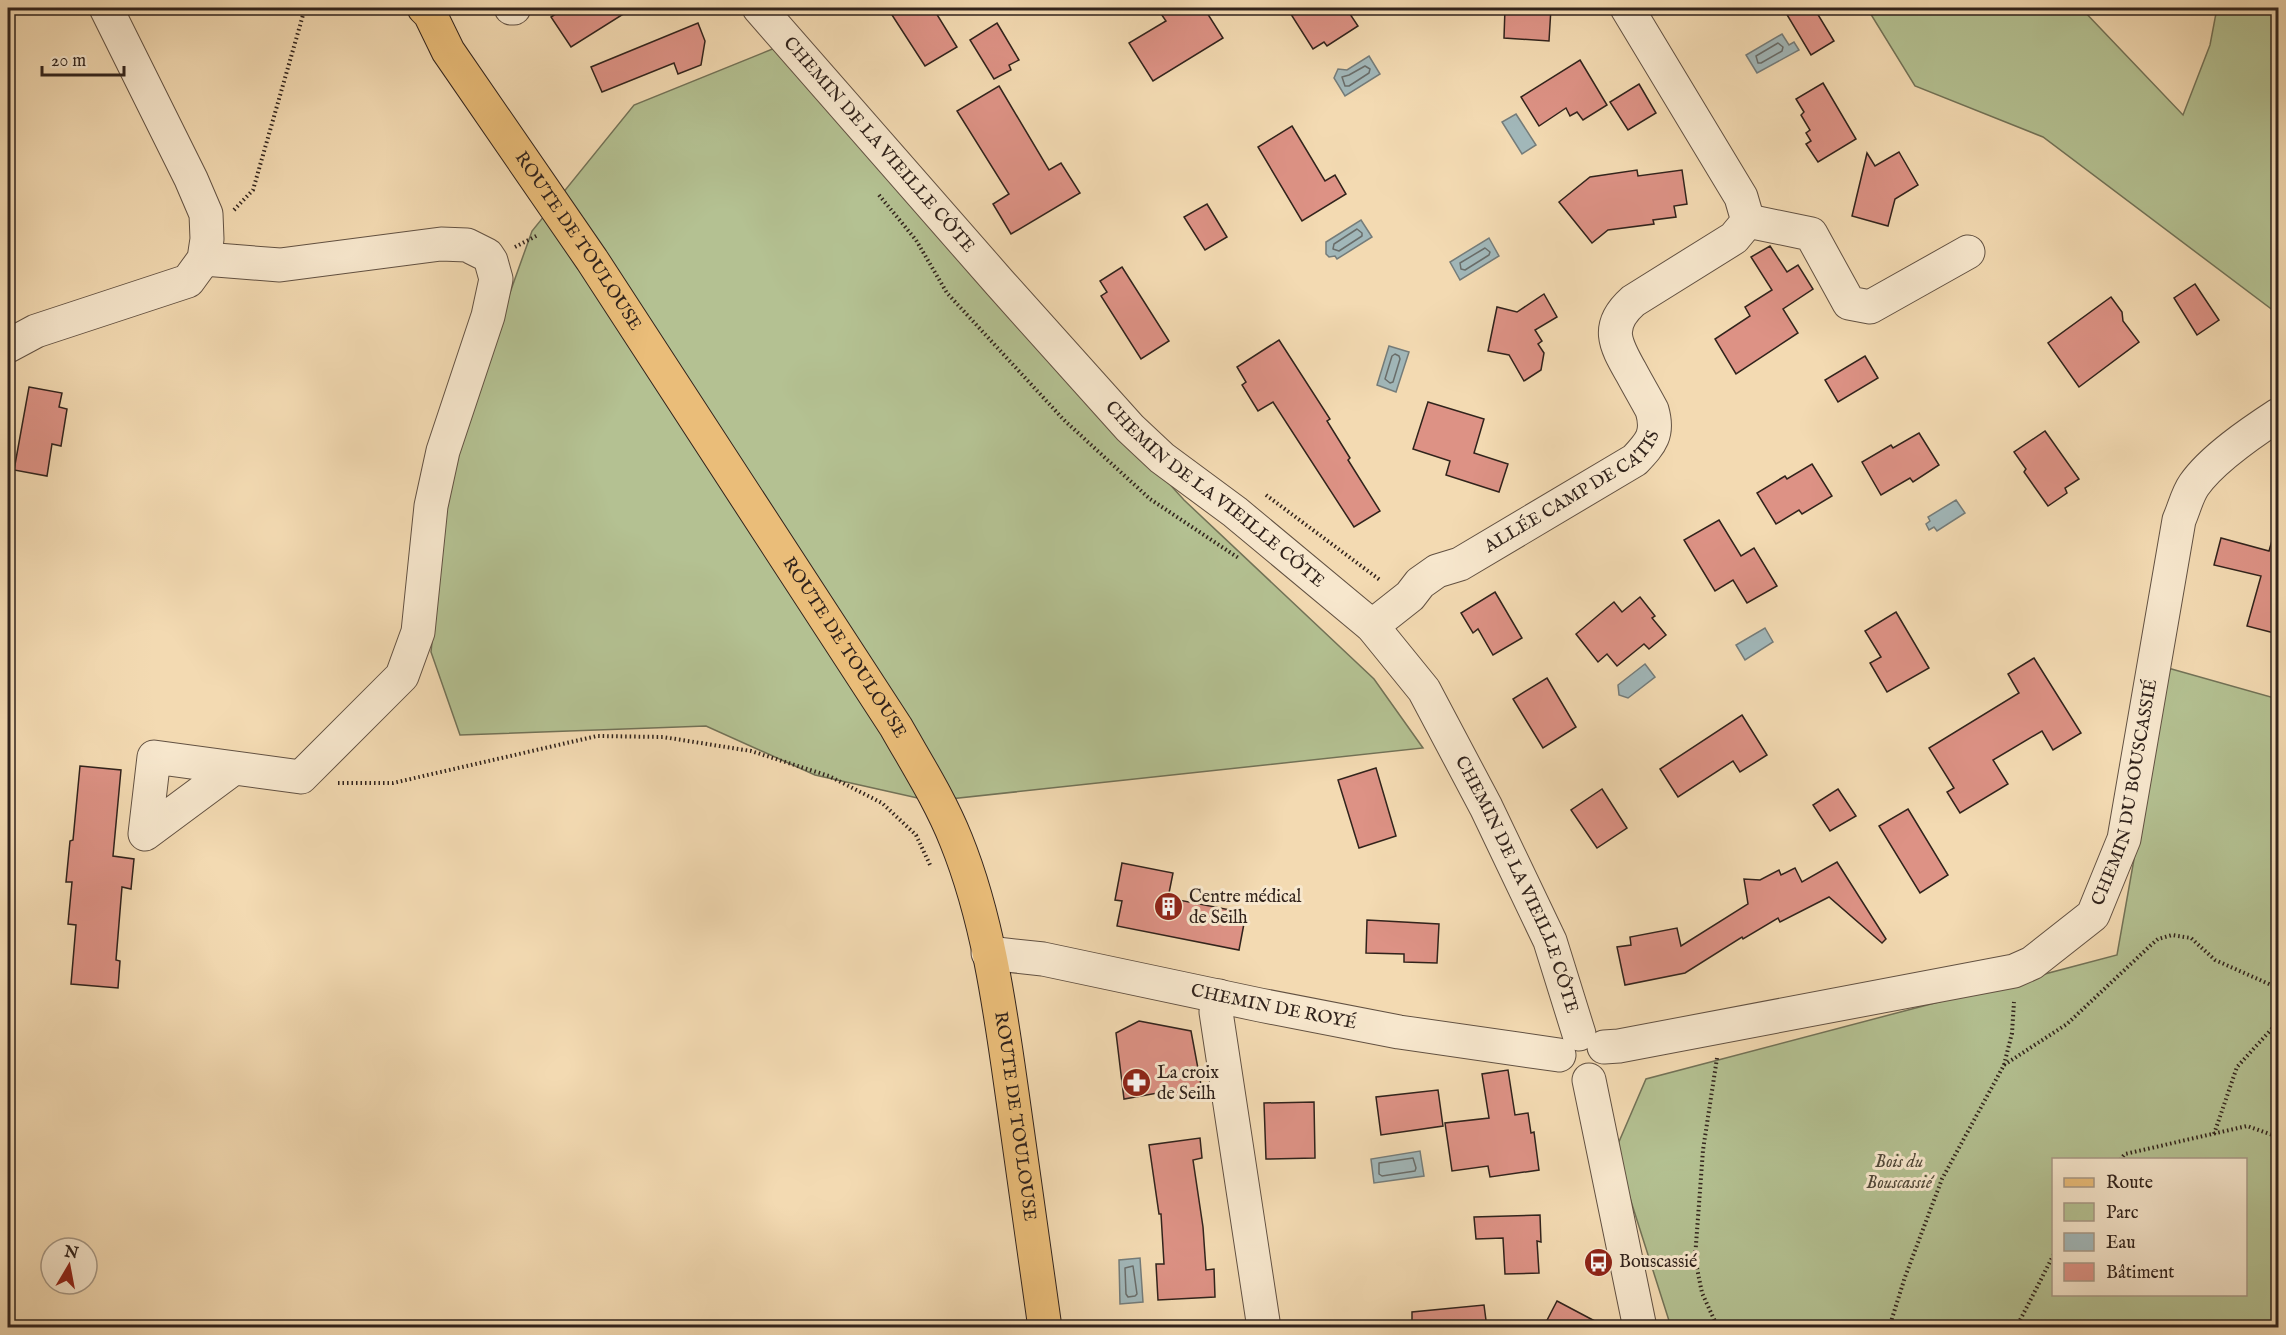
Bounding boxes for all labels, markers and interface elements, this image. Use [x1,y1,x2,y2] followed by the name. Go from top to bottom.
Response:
[778,32,980,258] street label: CHEMIN DE LA VIEILLE CÔTE
[42,39,124,77] scale bar
[51,50,86,73] text: 20 m
[509,147,646,335] street label: ROUTE DE TOULOUSE
[1100,396,1329,593] street label: CHEMIN DE LA VIEILLE CÔTE
[1479,428,1665,559] street label: ALLÉE CAMP DE CATIS
[777,553,911,742] street label: ROUTE DE TOULOUSE
[2087,677,2163,909] street label: CHEMIN DU BOUSCASSIÉ
[1450,752,1583,1016] street label: CHEMIN DE LA VIEILLE CÔTE
[1189,886,1302,930] place label: Centre médical de Seilh
[1152,891,1184,923] building icon: Centre médical de Seilh
[1189,979,1359,1035] street label: CHEMIN DE ROYÉ
[989,1010,1041,1222] street label: ROUTE DE TOULOUSE
[1157,1062,1219,1106] place label: La croix de Seilh
[1120,1067,1152,1099] pharmacy icon: La croix de Seilh
[1866,1151,1935,1195] park label: Bois du Bouscassié
[2052,1158,2247,1296] legend
[2106,1172,2153,1195] text: Route
[2106,1202,2139,1225] text: Parc
[2106,1232,2136,1255] text: Eau
[39,1236,99,1296] north arrow
[62,1242,80,1264] text: N
[1582,1246,1614,1278] bus stop icon: Bouscassié
[1619,1251,1697,1274] place label: Bouscassié
[2106,1262,2175,1285] text: Bâtiment

